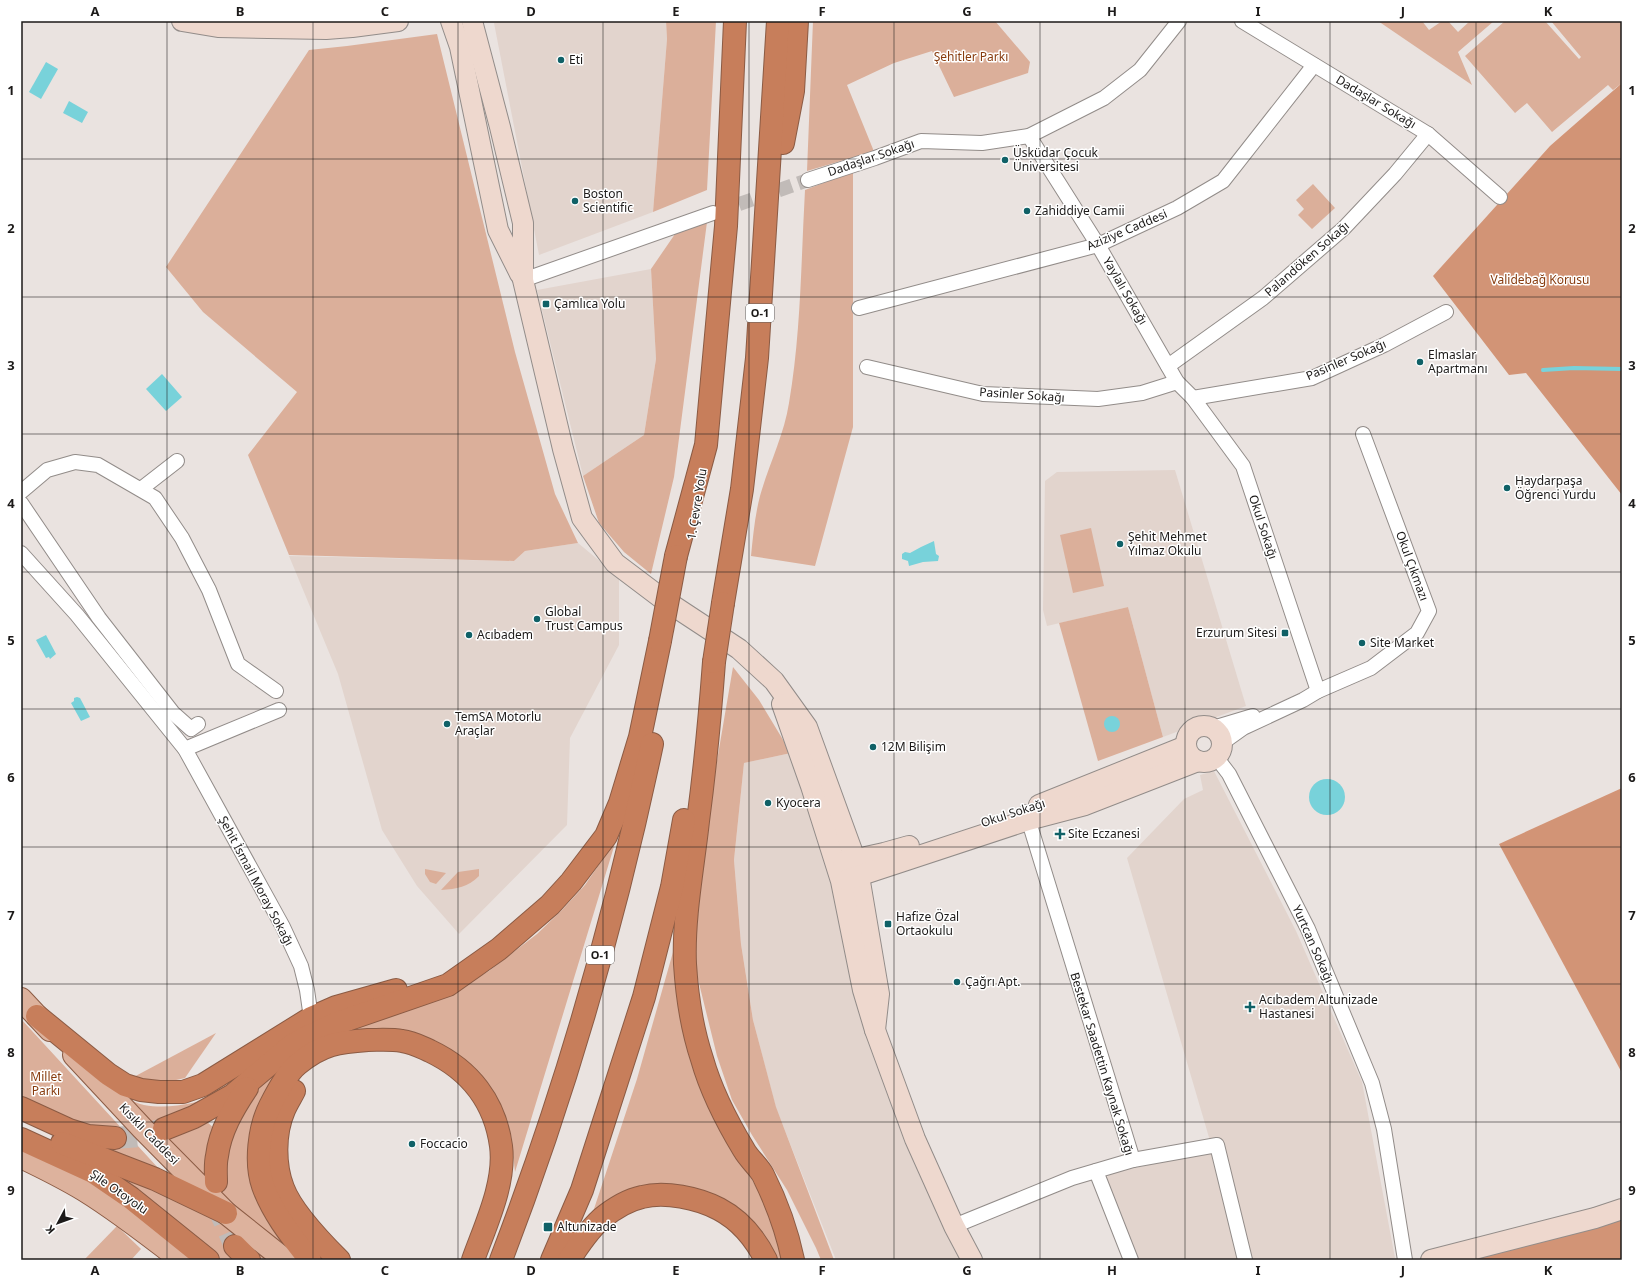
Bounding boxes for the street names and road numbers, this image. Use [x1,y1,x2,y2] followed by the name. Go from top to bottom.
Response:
[1333,71,1420,132] street label: Dadaşlar Sokağı
[825,135,917,180] street label: Dadaşlar Sokağı
[1084,205,1170,254] street label: Aziziye Caddesi
[1261,217,1353,300] street label: Palandöken Sokağı
[1099,254,1152,328] street label: Yaylalı Sokağı
[746,304,774,322] road number: O-1
[1303,335,1389,384] street label: Pasinler Sokağı
[979,383,1065,406] street label: Pasinler Sokağı
[682,467,711,541] street label: 1. Çevre Yolu
[1245,492,1282,561] street label: Okul Sokağı
[1392,529,1433,603] street label: Okul Çıkmazı
[978,794,1047,831] street label: Okul Sokağı
[215,813,298,949] street label: Şehit İsmail Moray Sokağı
[1289,902,1338,985] street label: Yurtcan Sokağı
[586,946,614,964] road number: O-1
[1066,970,1138,1157] street label: Bestekar Saadettin Kaynak Sokağı
[116,1099,183,1168] street label: Kısıklı Caddesi
[87,1165,152,1218] street label: Şile Otoyolu

